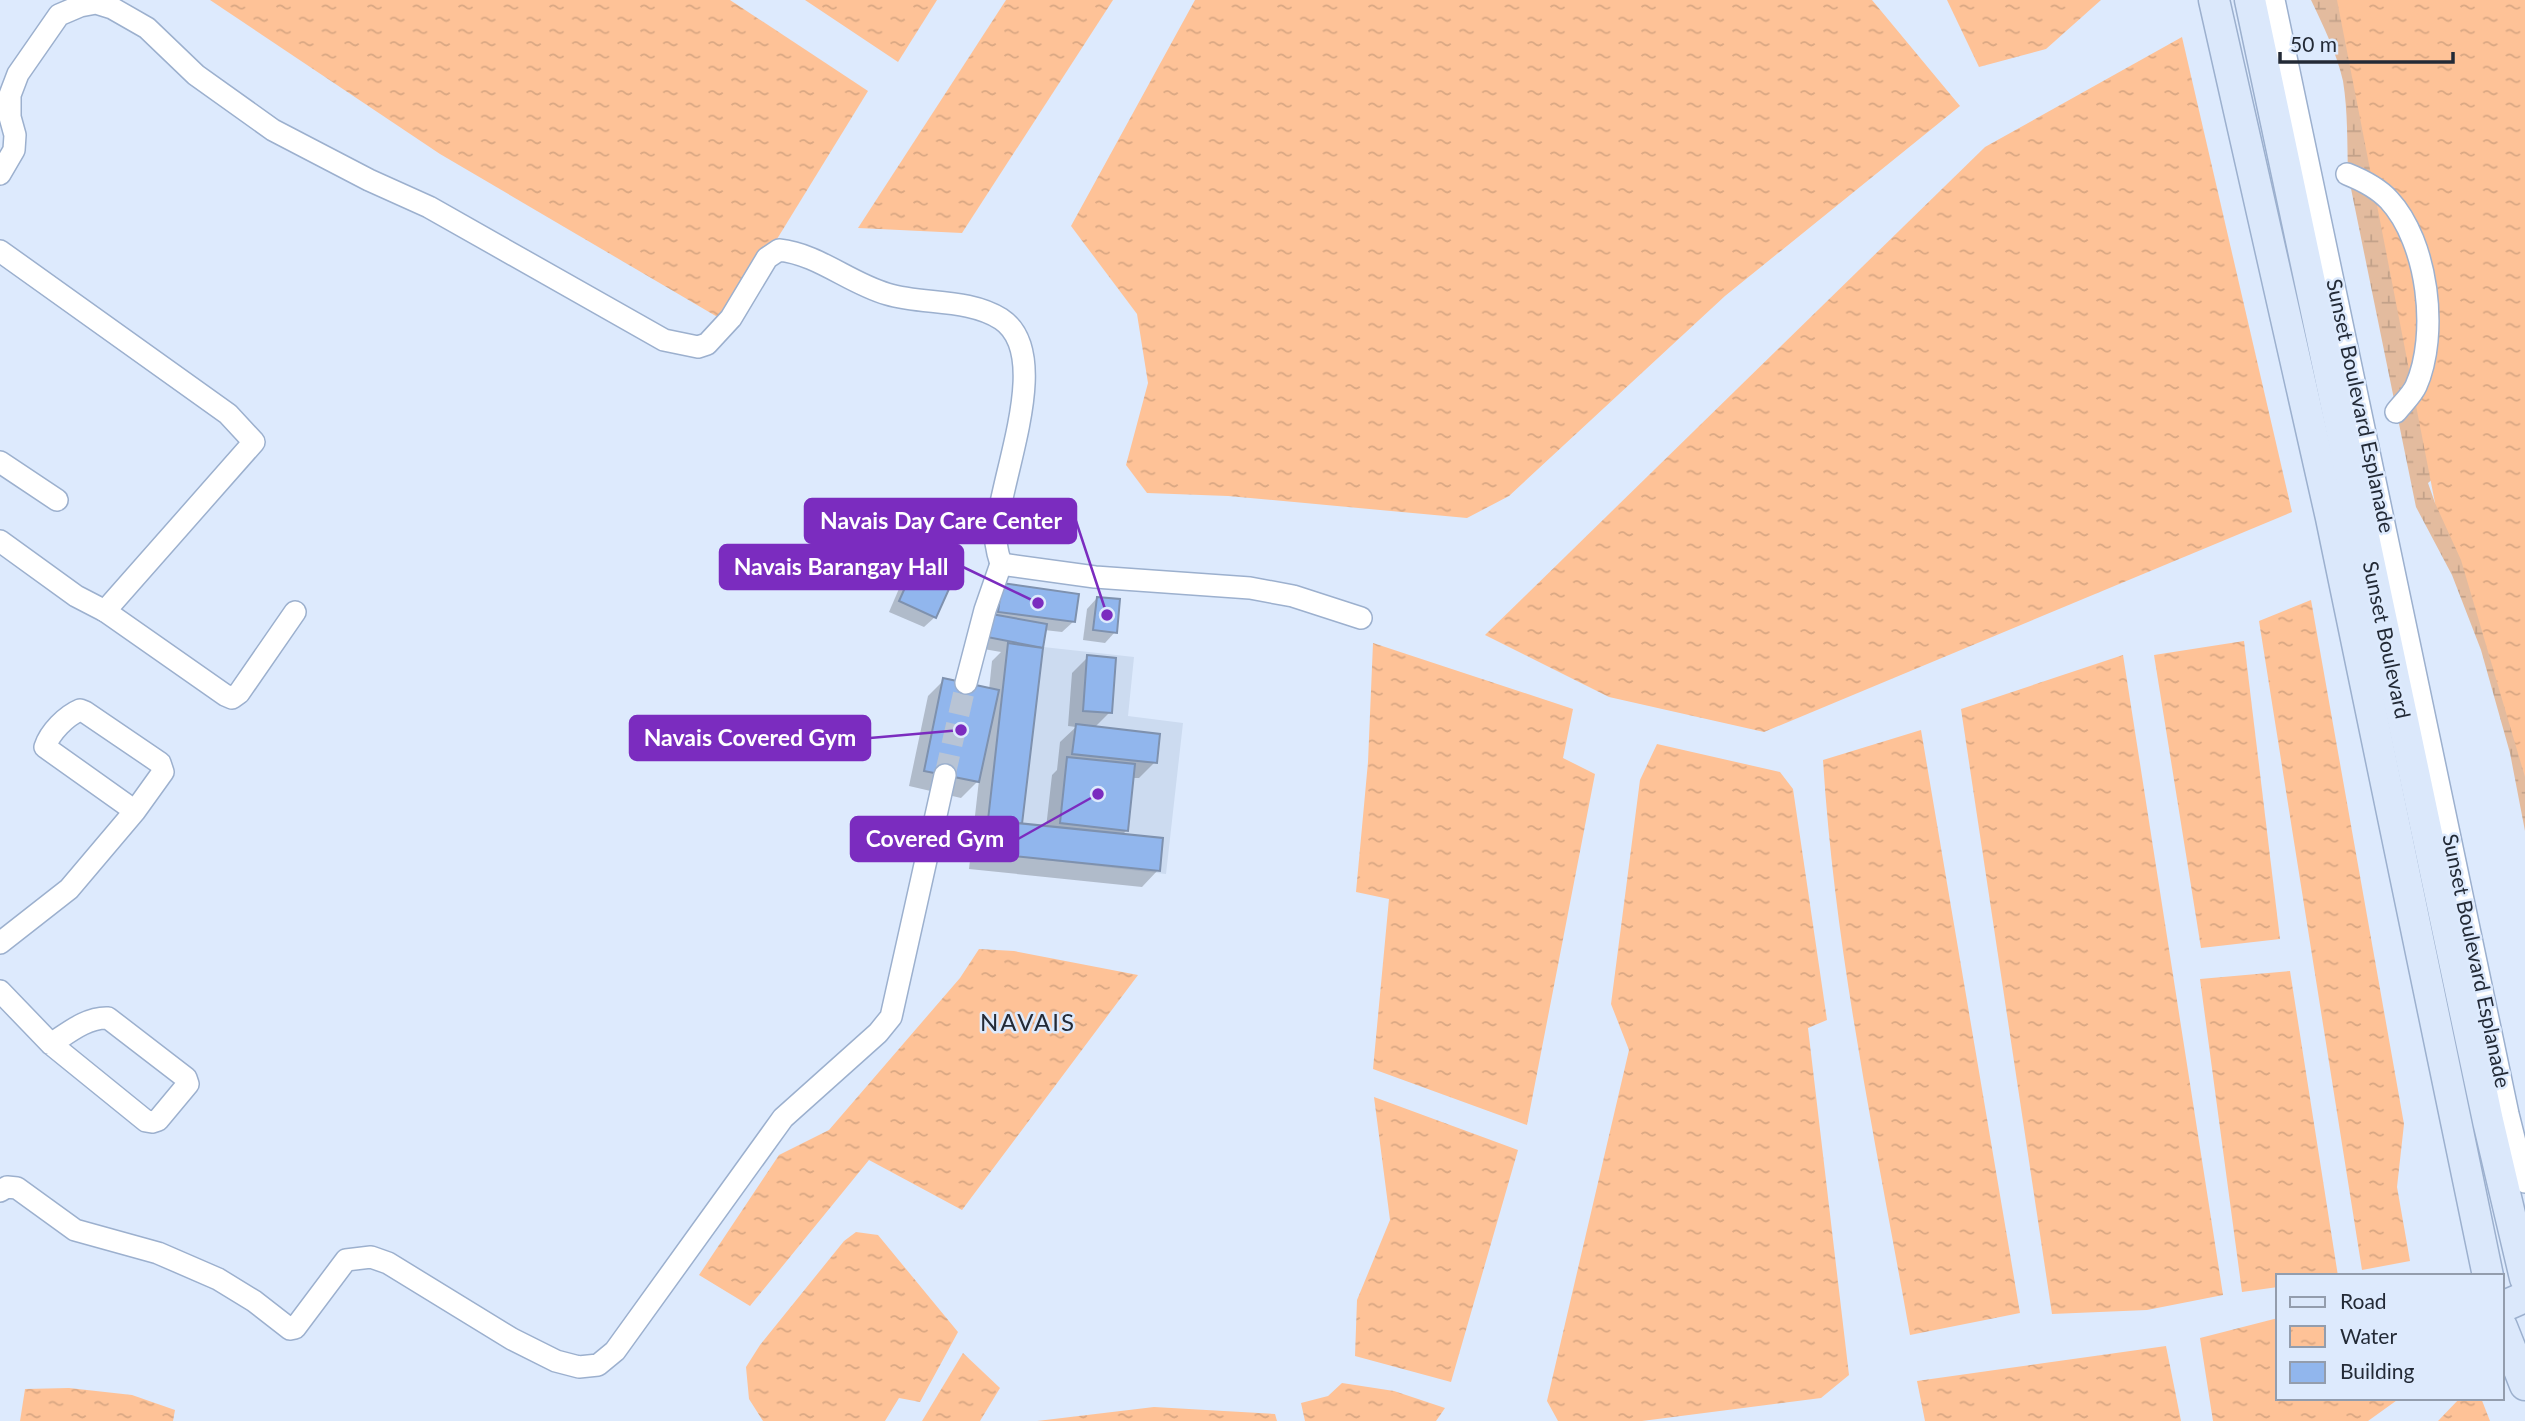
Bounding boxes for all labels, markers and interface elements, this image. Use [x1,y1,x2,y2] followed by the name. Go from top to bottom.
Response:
[2280,21,2453,65] scale bar
[2290,31,2337,56] text: 50 m
[2322,276,2401,535] street label: Sunset Boulevard Esplanade
[805,499,1076,543] callout: Navais Day Care Center
[820,506,1062,534] text: Navais Day Care Center
[720,545,963,589] callout: Navais Barangay Hall
[734,552,948,580] text: Navais Barangay Hall
[2359,559,2416,721] street label: Sunset Boulevard
[630,716,870,760] callout: Navais Covered Gym
[644,723,856,751] text: Navais Covered Gym
[851,817,1018,861] callout: Covered Gym
[866,824,1004,852] text: Covered Gym
[2438,831,2517,1090] street label: Sunset Boulevard Esplanade
[980,1007,1076,1036] district label: NAVAIS
[2276,1274,2504,1400] legend
[2340,1288,2387,1313] text: Road
[2340,1323,2397,1348] text: Water
[2340,1358,2415,1383] text: Building

